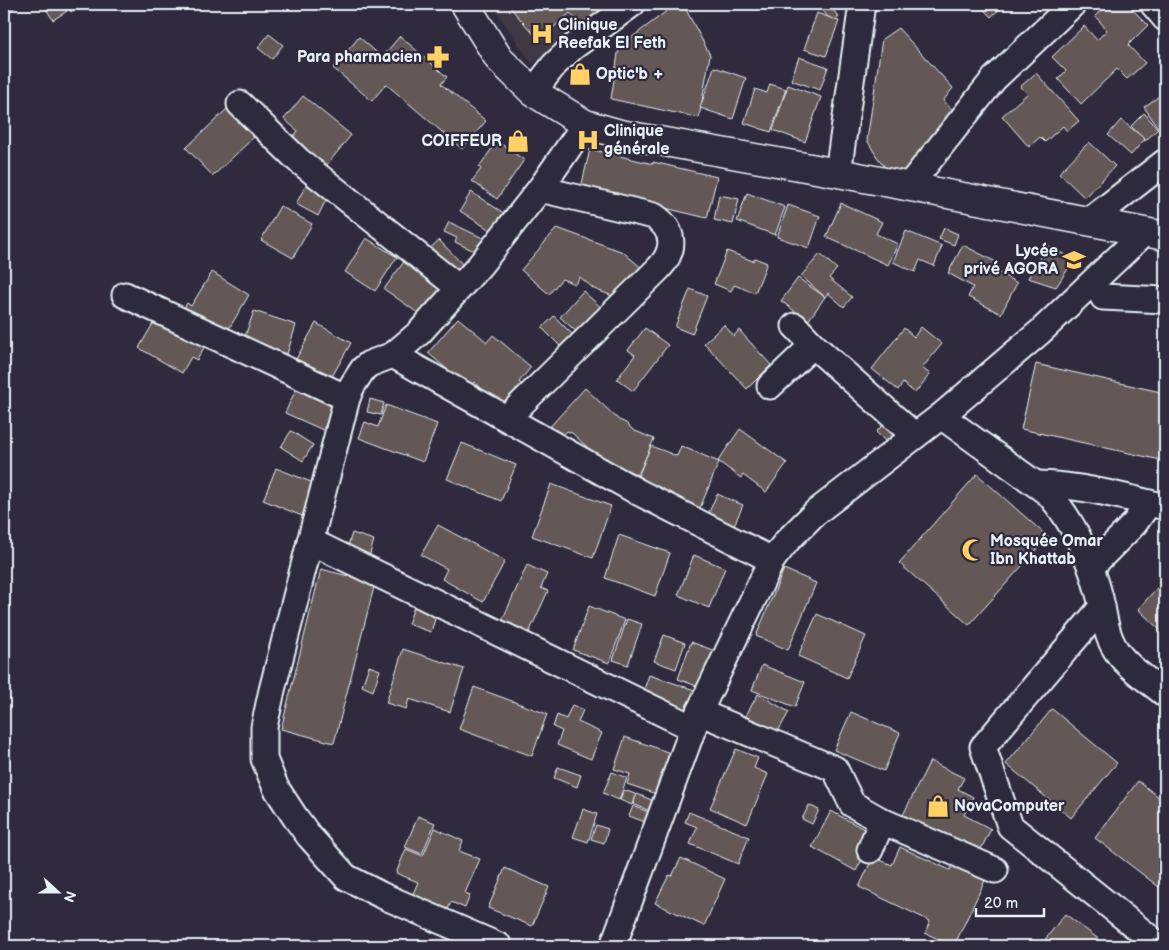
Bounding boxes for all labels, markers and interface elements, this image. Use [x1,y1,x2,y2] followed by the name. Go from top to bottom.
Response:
[558,16,666,53] place label: Clinique Reefak El Feth
[529,21,555,47] hospital icon: Clinique Reefak El Feth
[425,44,451,70] pharmacy icon: Para pharmacien
[297,48,422,67] place label: Para pharmacien
[567,61,593,87] shop icon: Optic'b +
[596,65,664,84] place label: Optic'b +
[604,122,669,159] place label: Clinique générale
[575,127,601,153] hospital icon: Clinique générale
[505,128,531,154] shop icon: COIFFEUR
[421,132,502,151] place label: COIFFEUR
[964,242,1058,279] place label: Lycée privé AGORA
[1061,247,1087,273] school or university icon: Lycée privé AGORA
[990,532,1104,569] place label: Mosquée Omar Ibn Khattab
[960,537,986,563] mosque icon: Mosquée Omar Ibn Khattab
[925,793,951,819] shop icon: NovaComputer
[954,797,1065,816] place label: NovaComputer
[32,868,82,918] north arrow
[976,885,1044,917] scale bar
[60,889,79,904] text: N
[984,894,1018,913] text: 20 m

